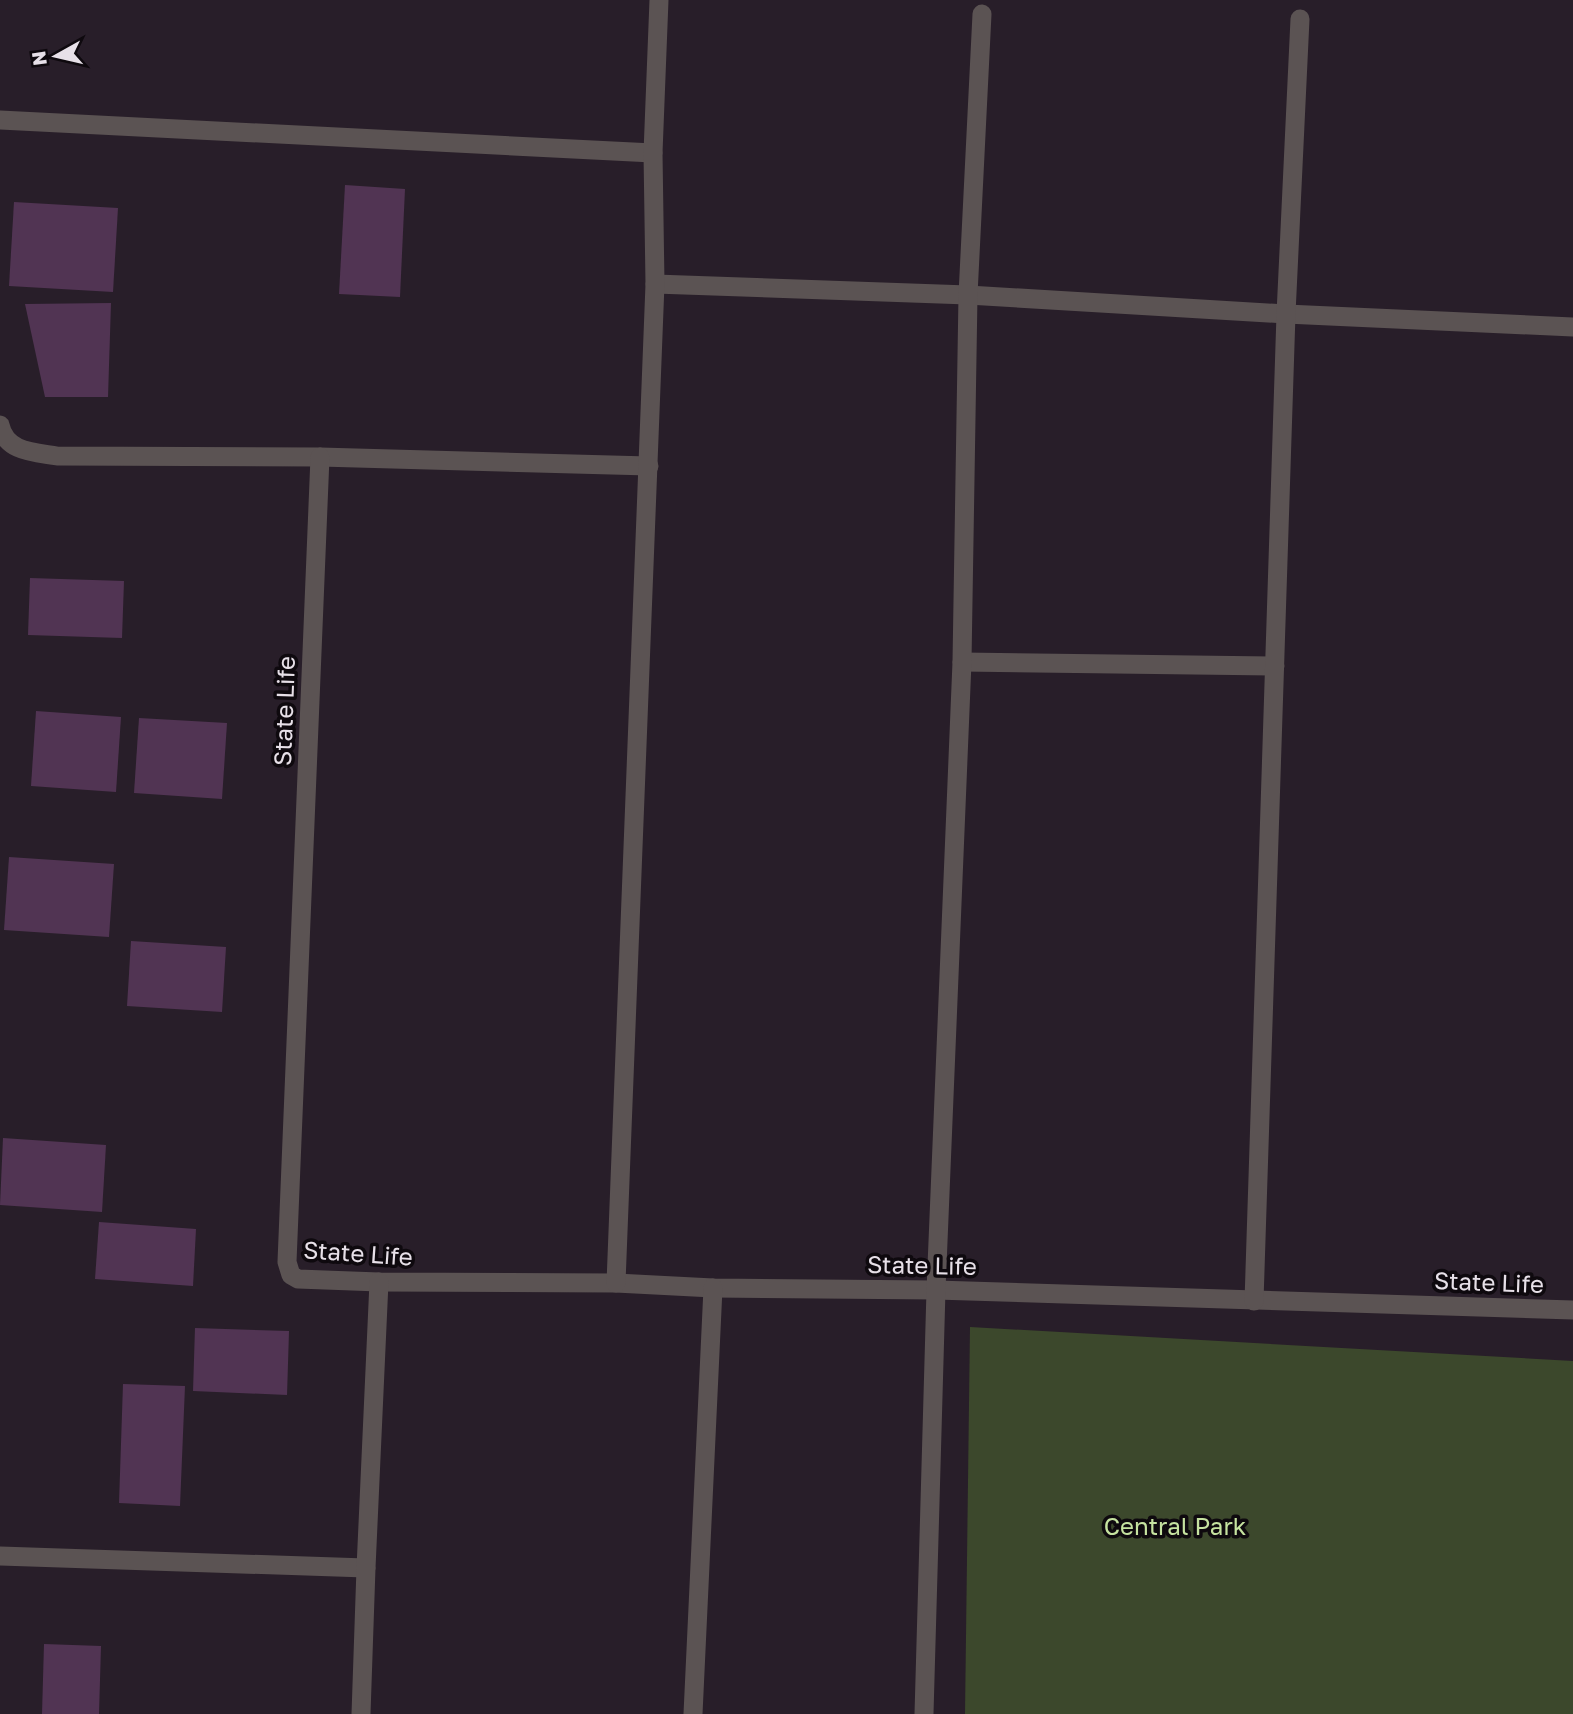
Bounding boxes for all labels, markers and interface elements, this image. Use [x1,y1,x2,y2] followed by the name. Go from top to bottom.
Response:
[21,21,91,91] north arrow
[26,50,51,67] text: N
[267,656,300,766] street label: State Life
[302,1234,414,1271] street label: State Life
[867,1249,977,1280] street label: State Life
[1434,1265,1544,1298] street label: State Life
[1104,1511,1246,1540] park label: Central Park

